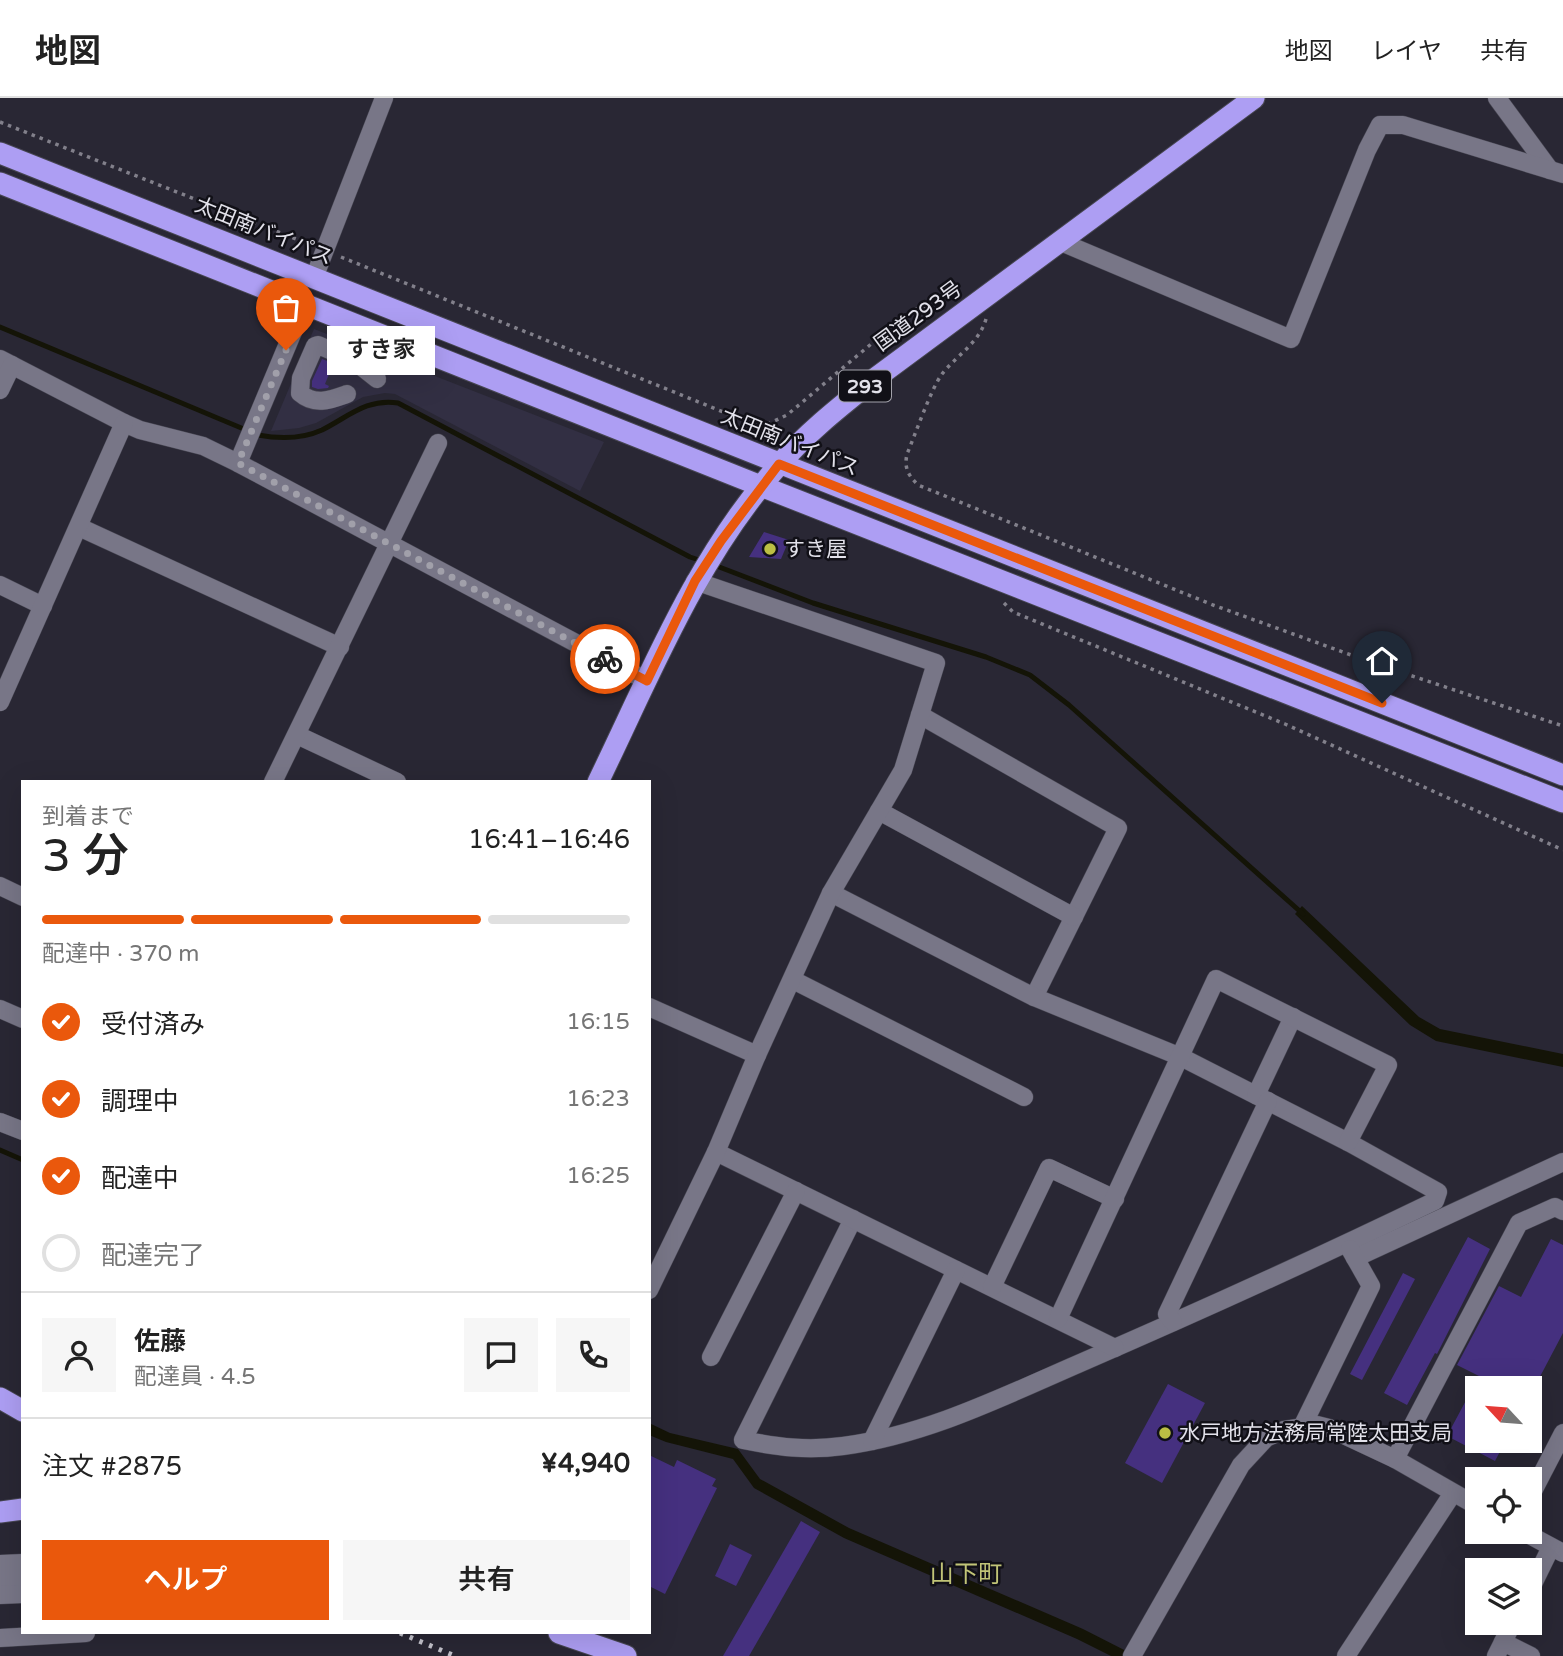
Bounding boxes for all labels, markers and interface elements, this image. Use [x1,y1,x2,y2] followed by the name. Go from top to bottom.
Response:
[35,32,101,71] text: 地図
[1285,37,1333,66] text: 地図
[1371,37,1442,66] text: レイヤ
[1480,37,1528,66] text: 共有
[191,192,336,271] street label: 太田南バイパス
[869,276,967,357] street label: 国道293号
[256,278,316,350] pin
[267,289,305,327] icon: bag
[328,326,436,374] callout: すき家
[347,336,416,364] text: すき家
[839,370,891,402] road number: 293
[717,403,862,482] street label: 太田南バイパス
[784,537,847,562] place label: すき屋
[762,541,778,557] marker: すき屋
[570,624,640,694] courier
[1352,631,1412,703] pin
[586,640,624,678] icon: bike
[1363,642,1401,680] icon: home
[42,803,134,831] text: 到着まで
[468,824,630,855] text: 16:41–16:46
[42,829,129,884] text: 3 分
[42,940,199,968] text: 配達中 · 370 m
[42,1003,80,1041] icon: check
[566,1008,630,1036] text: 16:15
[101,1009,205,1040] text: 受付済み
[42,1080,80,1118] icon: check
[566,1085,630,1113] text: 16:23
[101,1086,179,1117] text: 調理中
[42,1157,80,1195] icon: check
[566,1162,630,1190] text: 16:25
[101,1163,179,1194] text: 配達中
[101,1240,205,1271] text: 配達完了
[42,1318,116,1392] button: person
[464,1318,538,1392] button: chat
[556,1318,630,1392] button: phone
[134,1326,186,1357] text: 佐藤
[134,1363,256,1391] text: 配達員 · 4.5
[1465,1376,1542,1452] north arrow
[1465,1376,1542,1635] map controls
[1179,1421,1452,1446] place label: 水戸地方法務局常陸太田支局
[1157,1425,1173,1441] marker: 水戸地方法務局常陸太田支局
[541,1448,630,1479] text: ¥4,940
[42,1451,182,1482] text: 注文 #2875
[1465,1467,1542,1544] button: locate
[42,1540,329,1620] button: ヘルプ
[343,1540,630,1620] button: 共有
[1465,1558,1542,1635] button: layers
[930,1560,1002,1589] district label: 山下町

